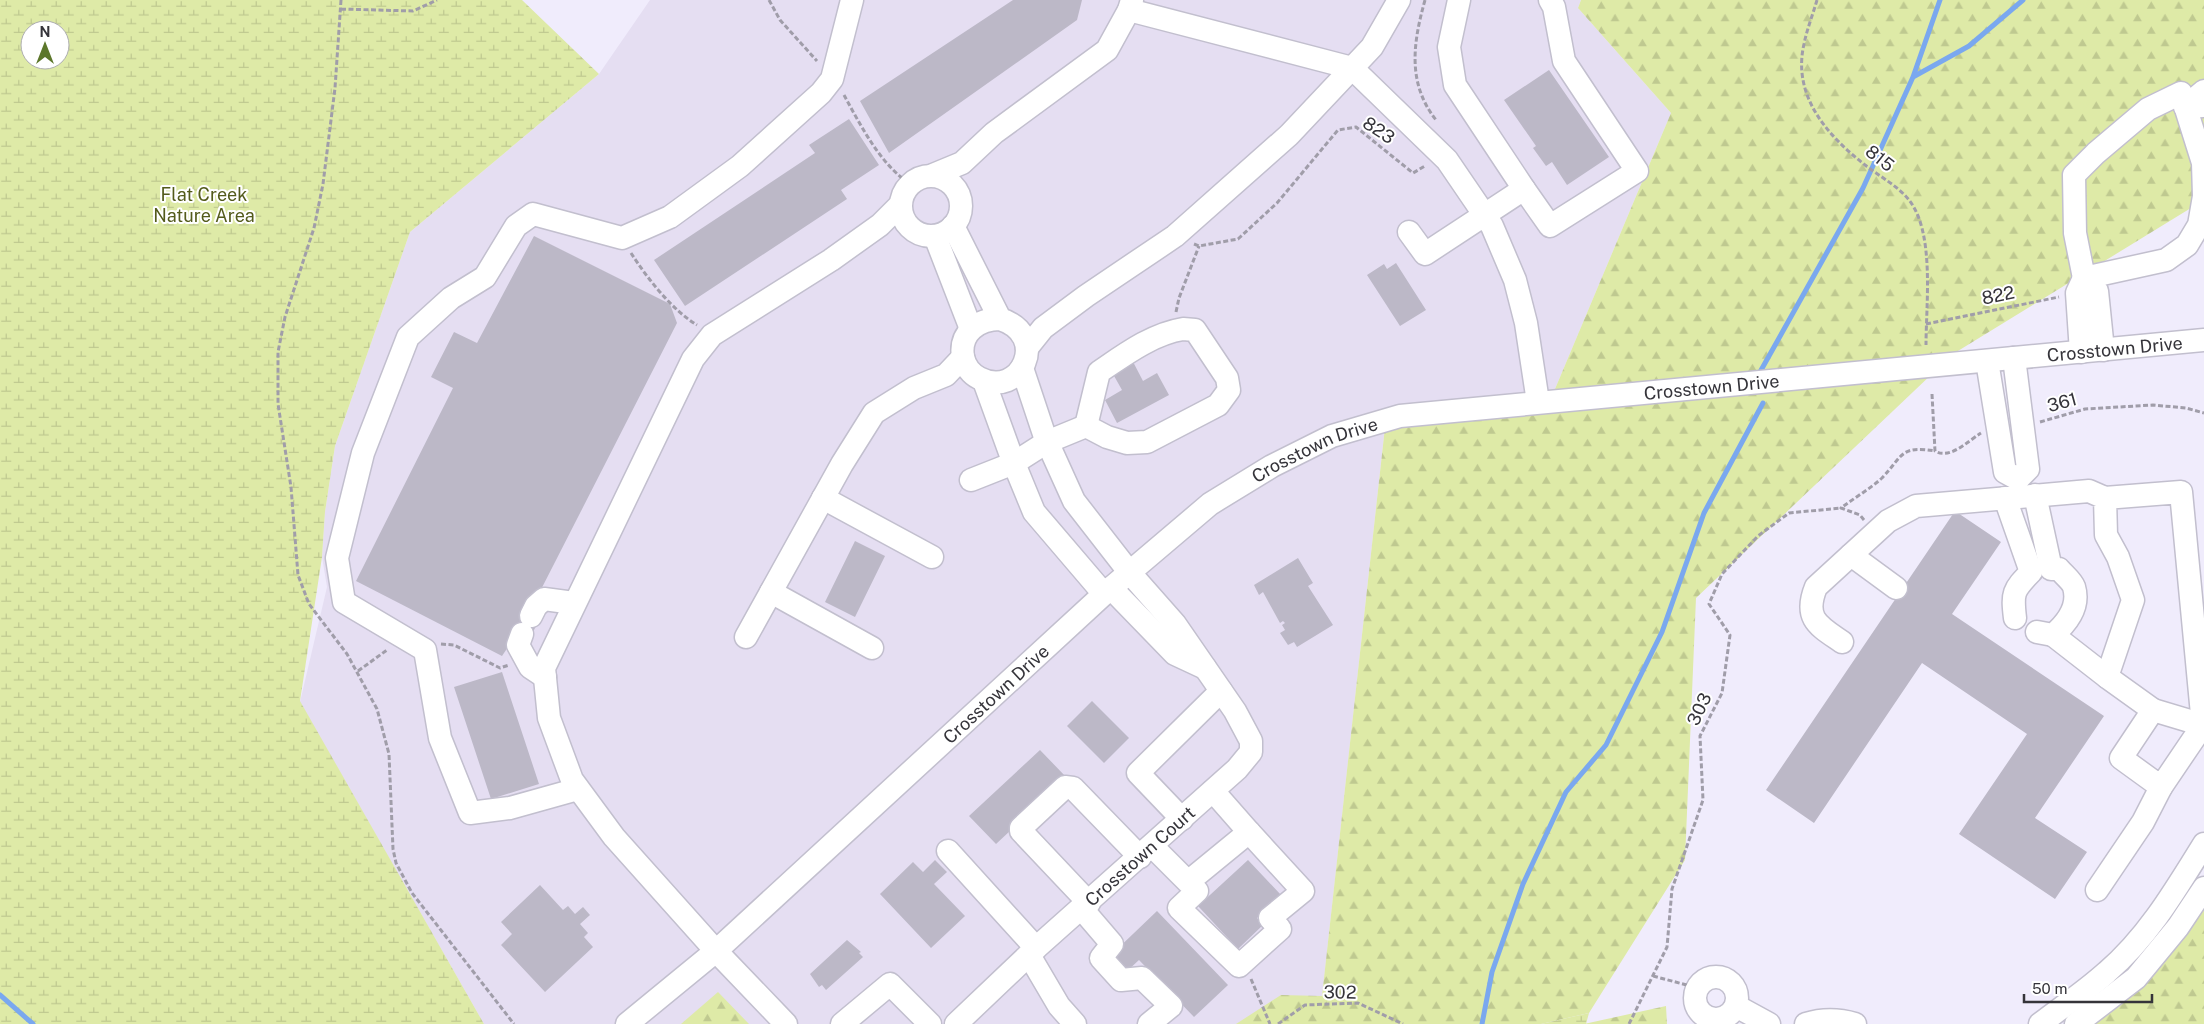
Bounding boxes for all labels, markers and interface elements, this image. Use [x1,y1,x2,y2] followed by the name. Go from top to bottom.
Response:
[20,20,70,70] north arrow
[40,24,50,40] text: N
[1359,112,1399,148] street label: 823
[1862,140,1898,176] street label: 815
[153,184,255,226] park label: Flat Creek Nature Area
[1980,281,2016,309] street label: 822
[2046,332,2183,365] street label: Crosstown Drive
[1643,370,1780,403] street label: Crosstown Drive
[2045,388,2079,416] street label: 361
[1248,413,1380,487] street label: Crosstown Drive
[938,640,1053,748] street label: Crosstown Drive
[1682,689,1716,729] street label: 303
[1080,801,1199,910] street label: Crosstown Court
[2024,972,2152,1004] scale bar
[2032,980,2067,997] text: 50 m
[1323,981,1357,1003] street label: 302

